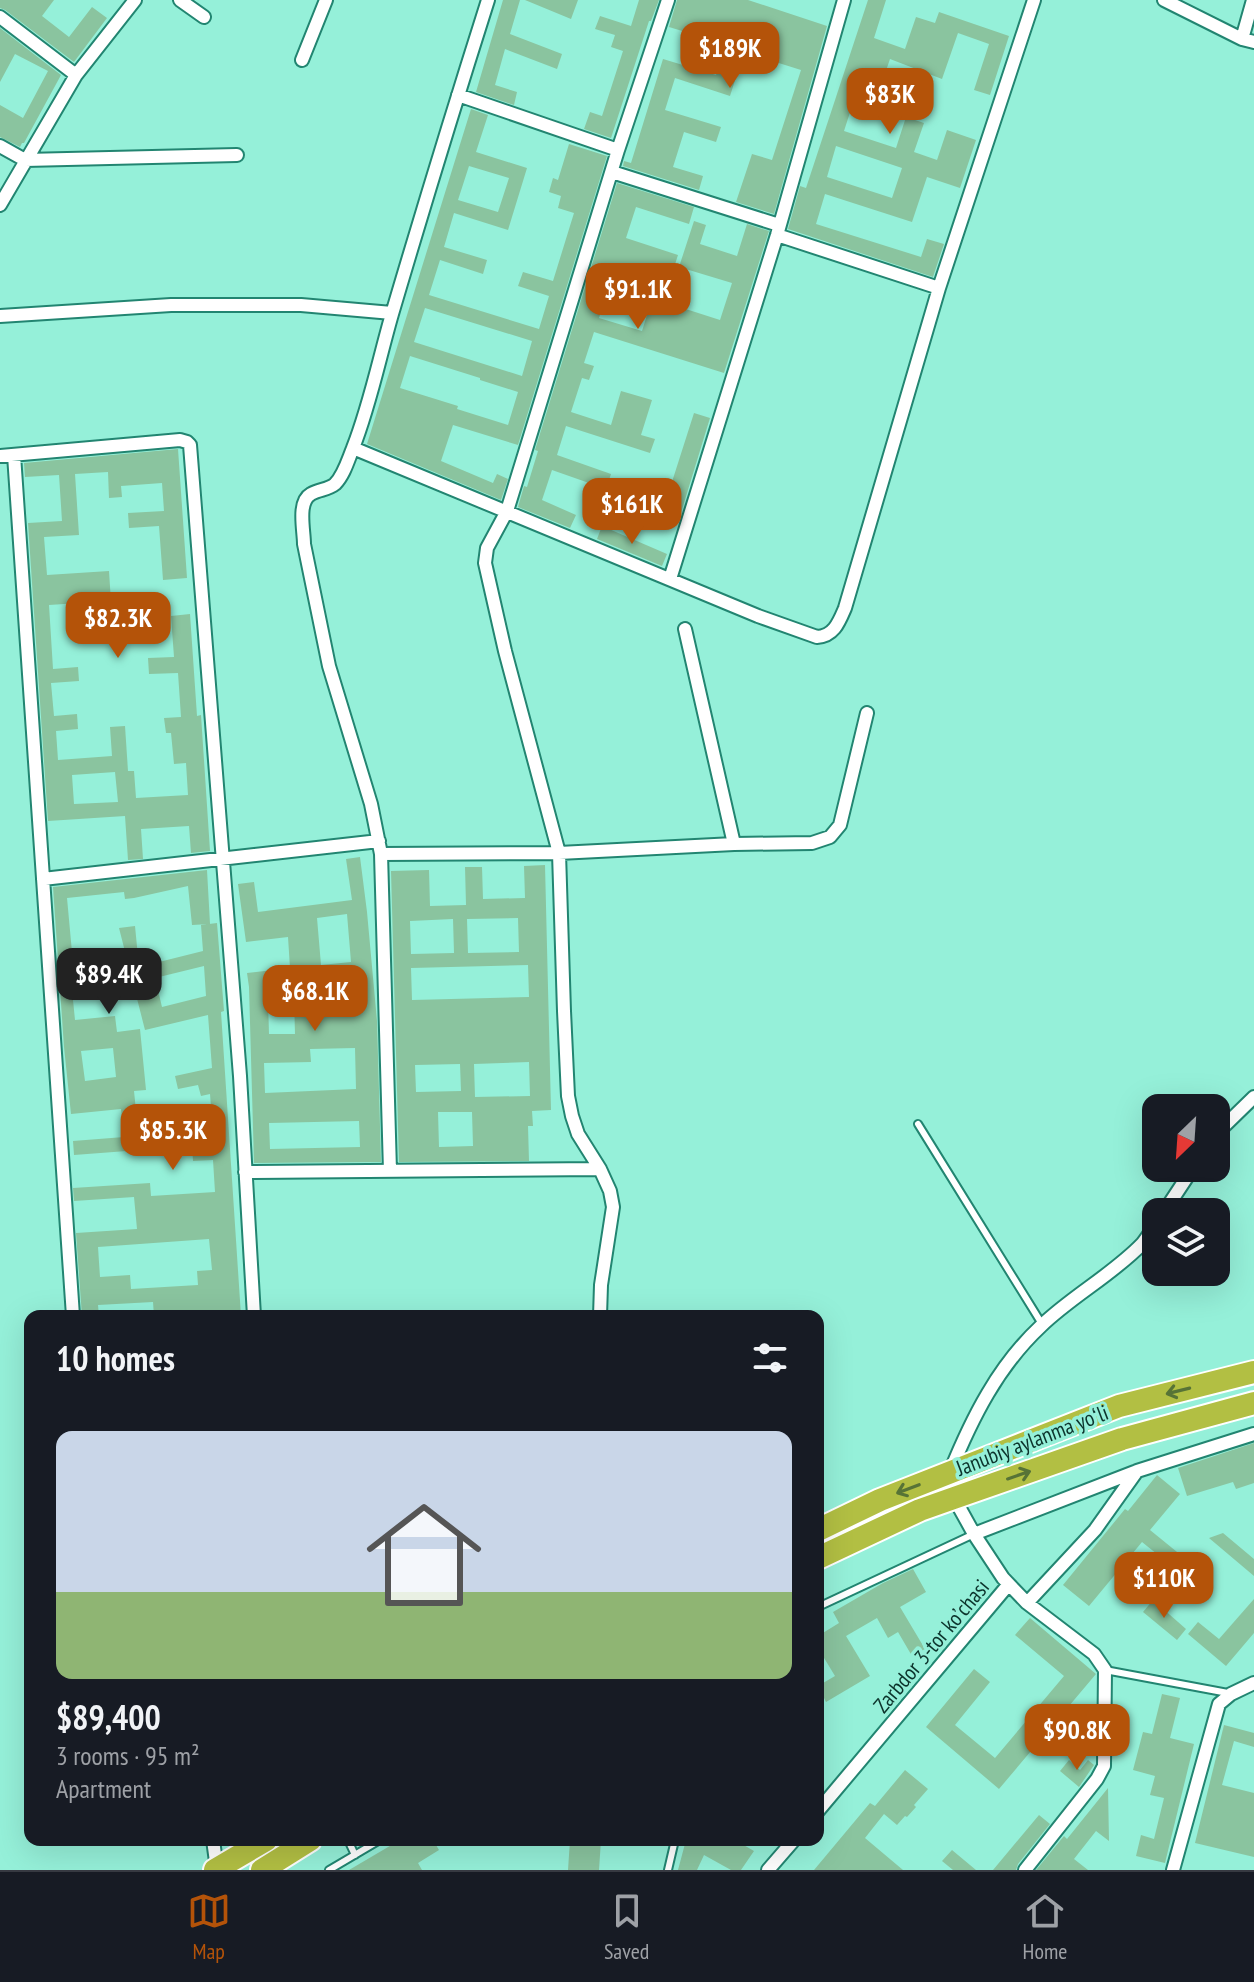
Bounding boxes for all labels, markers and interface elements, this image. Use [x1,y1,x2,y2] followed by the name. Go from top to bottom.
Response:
[674,22,786,90] pin: $189K
[698,31,762,64] text: $189K
[843,68,937,136] pin: $83K
[865,77,915,110] text: $83K
[573,263,703,331] pin: $91.1K
[604,272,672,305] text: $91.1K
[576,478,688,546] pin: $161K
[600,487,664,520] text: $161K
[53,592,183,660] pin: $82.3K
[84,601,152,634] text: $82.3K
[44,948,174,1016] pin: $89.4K
[75,957,143,990] text: $89.4K
[250,965,380,1033] pin: $68.1K
[281,974,349,1007] text: $68.1K
[1142,1094,1230,1182] north arrow
[1142,1094,1230,1286] map controls
[108,1104,238,1172] pin: $85.3K
[139,1113,207,1146] text: $85.3K
[1142,1198,1230,1286] button: layers
[56,1336,175,1380] text: 10 homes
[748,1336,792,1380] icon: filters
[1166,1385,1192,1400] one-way arrow
[951,1398,1112,1482] street label: Janubiy aylanma yoʻli
[1007,1467,1031,1481] one-way arrow
[352,1483,496,1627] icon: home
[896,1483,921,1497] one-way arrow
[1108,1552,1220,1620] pin: $110K
[1132,1561,1196,1594] text: $110K
[867,1574,995,1718] street label: Zarbdor 3-tor koʼchasi
[56,1695,161,1739] text: $89,400
[1012,1704,1142,1772] pin: $90.8K
[1043,1713,1111,1746] text: $90.8K
[56,1739,200,1772] text: 3 rooms · 95 m²
[56,1772,151,1805] text: Apartment
[187,1889,231,1965] tab: Map
[604,1889,649,1965] tab: Saved
[1023,1889,1067,1965] tab: Home

